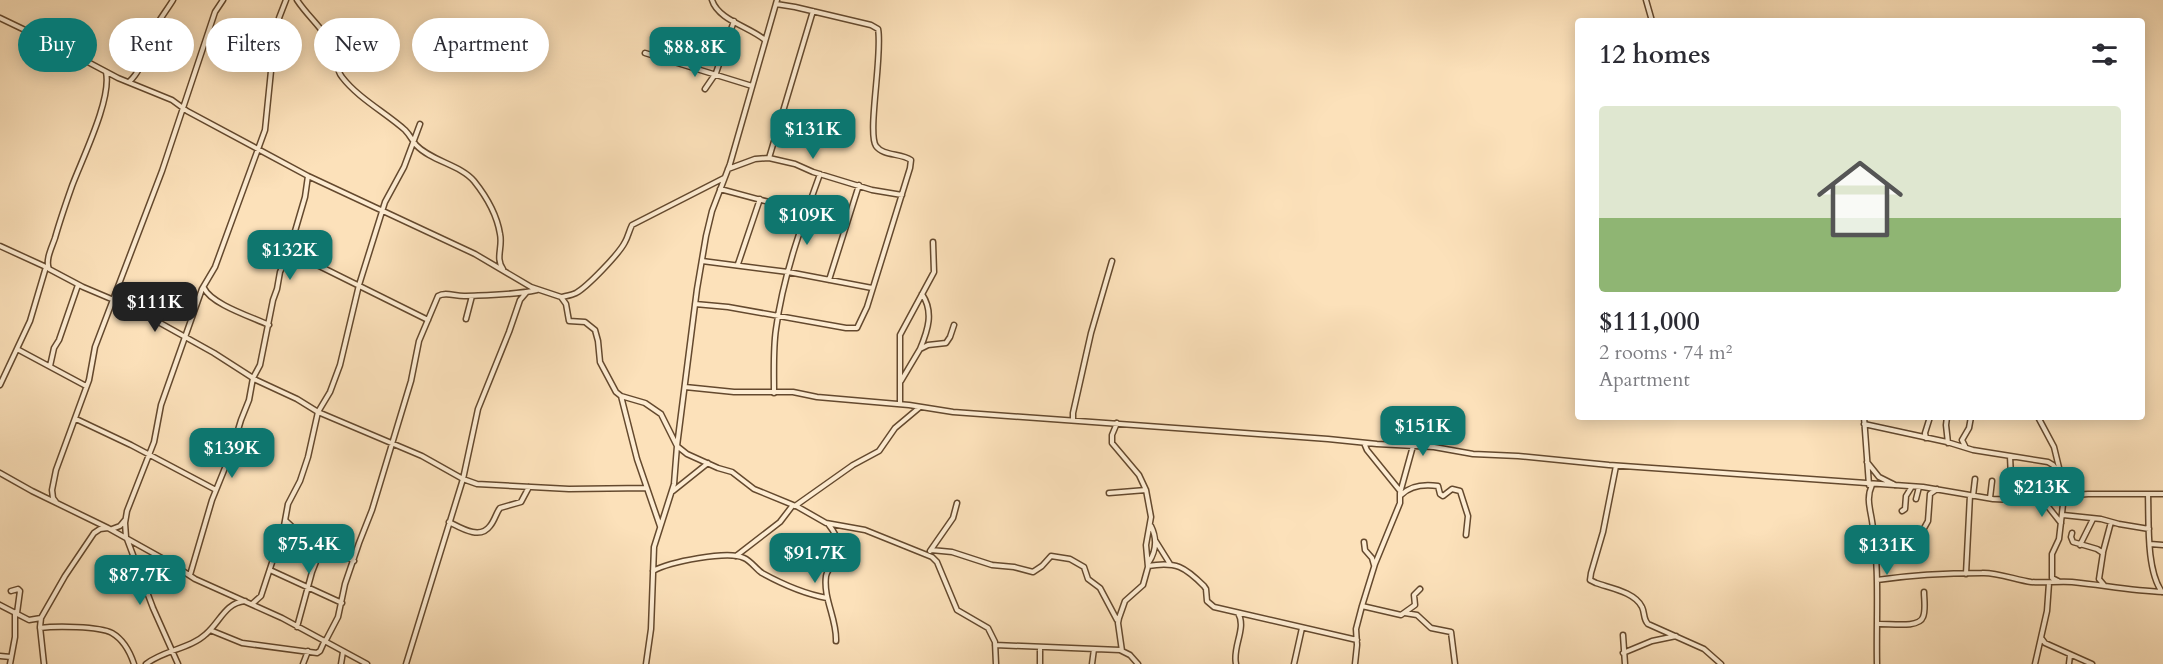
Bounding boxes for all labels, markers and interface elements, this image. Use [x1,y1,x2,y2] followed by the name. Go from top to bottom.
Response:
[18,18,97,72] chip: Buy
[109,18,194,72] chip: Rent
[206,18,302,72] chip: Filters
[314,18,400,72] chip: New
[412,18,549,72] chip: Apartment
[646,27,744,78] pin: $88.8K
[664,33,726,60] text: $88.8K
[1599,37,1710,72] text: 12 homes
[2088,38,2121,71] icon: filters
[771,109,855,160] pin: $131K
[784,115,842,142] text: $131K
[1806,145,1914,253] icon: home
[765,195,849,246] pin: $109K
[778,201,836,228] text: $109K
[248,230,332,281] pin: $132K
[261,236,319,263] text: $132K
[113,282,197,333] pin: $111K
[126,288,184,315] text: $111K
[1599,304,1700,339] text: $111,000
[1599,339,1732,366] text: 2 rooms · 74 m²
[1599,366,1690,393] text: Apartment
[1381,406,1465,457] pin: $151K
[1394,412,1452,439] text: $151K
[190,428,274,479] pin: $139K
[203,434,261,461] text: $139K
[2000,467,2084,518] pin: $213K
[2013,473,2071,500] text: $213K
[260,524,358,575] pin: $75.4K
[1845,525,1929,576] pin: $131K
[278,530,340,557] text: $75.4K
[1858,531,1916,558] text: $131K
[766,533,864,584] pin: $91.7K
[784,539,846,566] text: $91.7K
[91,555,189,606] pin: $87.7K
[109,561,171,588] text: $87.7K

